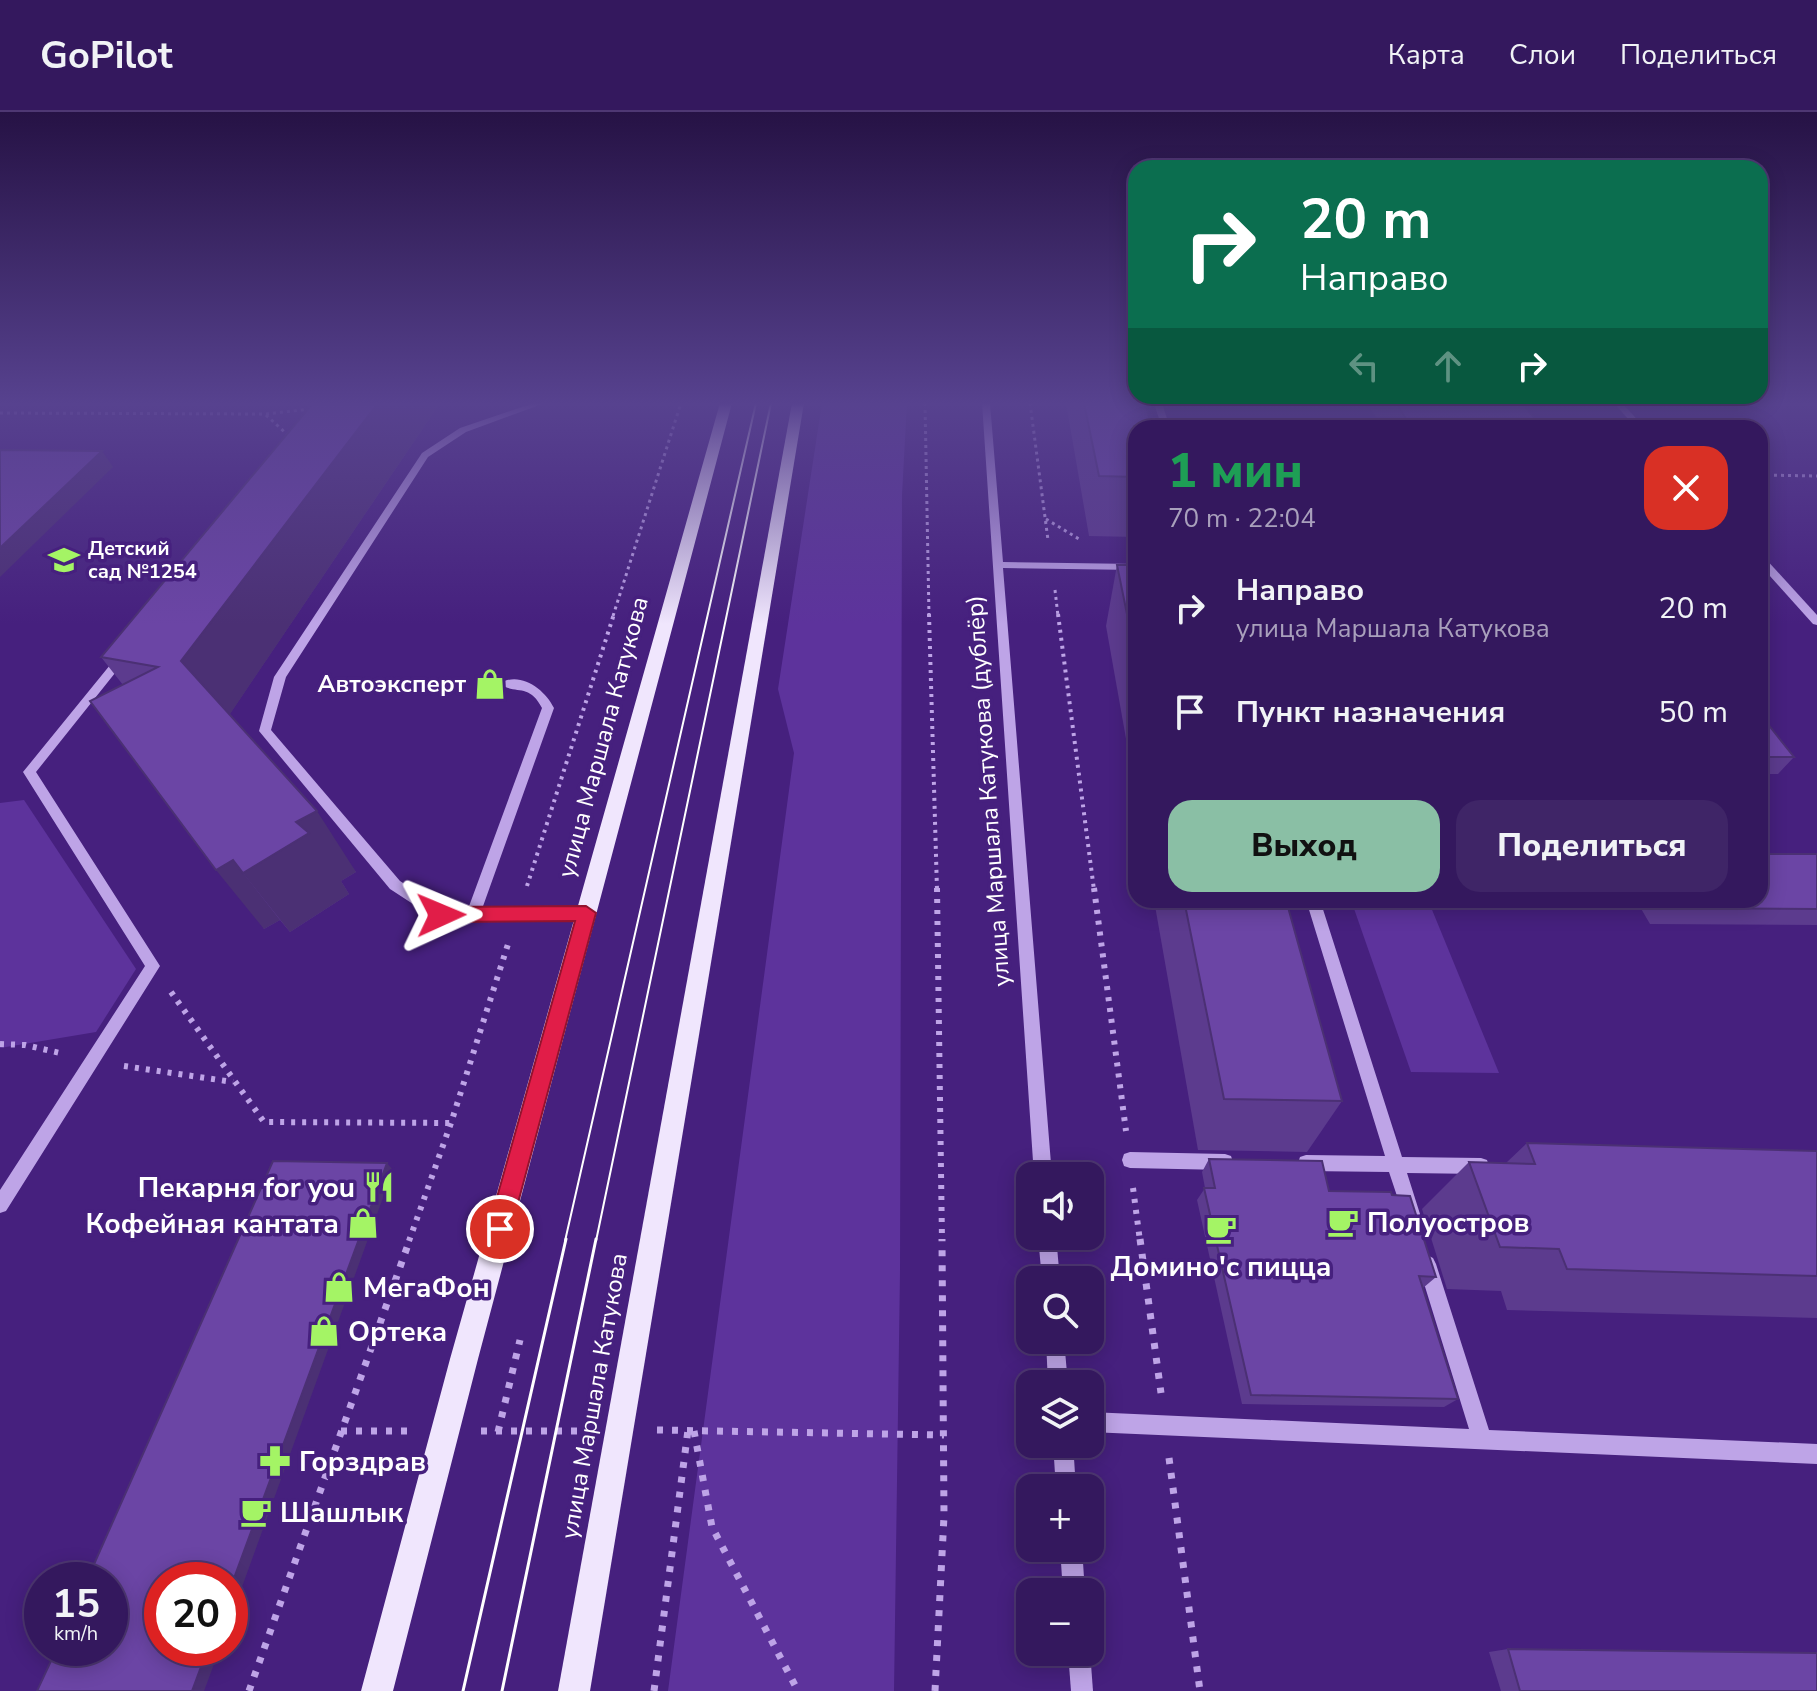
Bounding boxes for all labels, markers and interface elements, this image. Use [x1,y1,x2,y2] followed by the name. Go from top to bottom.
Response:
[40,30,173,81] text: GoPilot
[1388,36,1465,74] text: Карта
[1509,36,1576,74] text: Слои
[1620,36,1777,74] text: Поделиться
[1300,181,1431,258] text: 20 m
[1168,192,1272,296] icon: right
[1300,254,1449,303] text: Направо
[1342,344,1386,388] icon: left
[1426,344,1470,388] icon: ahead
[1510,344,1554,388] icon: right
[1168,438,1303,504] text: 1 мин
[1644,446,1728,530] button: close
[1168,501,1316,536] text: 70 m · 22:04
[88,535,197,585] place label: Детский сад №1254
[47,543,81,577] school or university icon: Детский сад №1254
[1236,570,1364,611] text: Направо
[1168,586,1212,630] icon: right
[1659,588,1728,629] text: 20 m
[550,593,656,881] street label: улица Маршала Катукова
[958,594,1018,988] street label: улица Маршала Катукова (дублёр)
[1236,611,1550,646] text: улица Маршала Катукова
[473,667,507,701] shop icon: Автоэксперт
[318,668,467,700] place label: Автоэксперт
[1168,690,1212,734] icon: arrive
[1236,692,1505,733] text: Пункт назначения
[1659,692,1728,733] text: 50 m
[1168,800,1440,892] button: Выход
[1456,800,1728,892] button: Поделиться
[399,873,483,957] position arrow
[1016,1162,1104,1666] map controls
[1016,1162,1104,1250] button: sound
[138,1169,355,1207] place label: Пекарня for you
[362,1170,396,1204] restaurant icon: Пекарня for you
[466,1195,534,1263] pin
[1367,1204,1529,1242] place label: Полуостров
[86,1205,339,1243] place label: Кофейная кантата
[1326,1205,1360,1239] cafe icon: Полуостров
[346,1206,380,1240] shop icon: Кофейная кантата
[478,1207,522,1251] icon: arrive
[1204,1212,1238,1246] cafe icon: Домино'с пицца
[1111,1248,1331,1286] place label: Домино'с пицца
[553,1251,635,1541] street label: улица Маршала Катукова
[1016,1266,1104,1354] button: search
[363,1269,490,1307] place label: МегаФон
[322,1270,356,1304] shop icon: МегаФон
[348,1313,447,1351] place label: Ортека
[307,1314,341,1348] shop icon: Ортека
[1016,1370,1104,1458] button: layers
[299,1443,426,1481] place label: Горздрав
[258,1444,292,1478] pharmacy icon: Горздрав
[1016,1474,1104,1562] button: +
[280,1494,403,1532] place label: Шашлык
[239,1495,273,1529] cafe icon: Шашлык
[144,1562,248,1666] speed limit sign: 20
[52,1577,100,1631] text: 15
[1016,1578,1104,1666] button: −
[54,1620,98,1647] text: km/h

